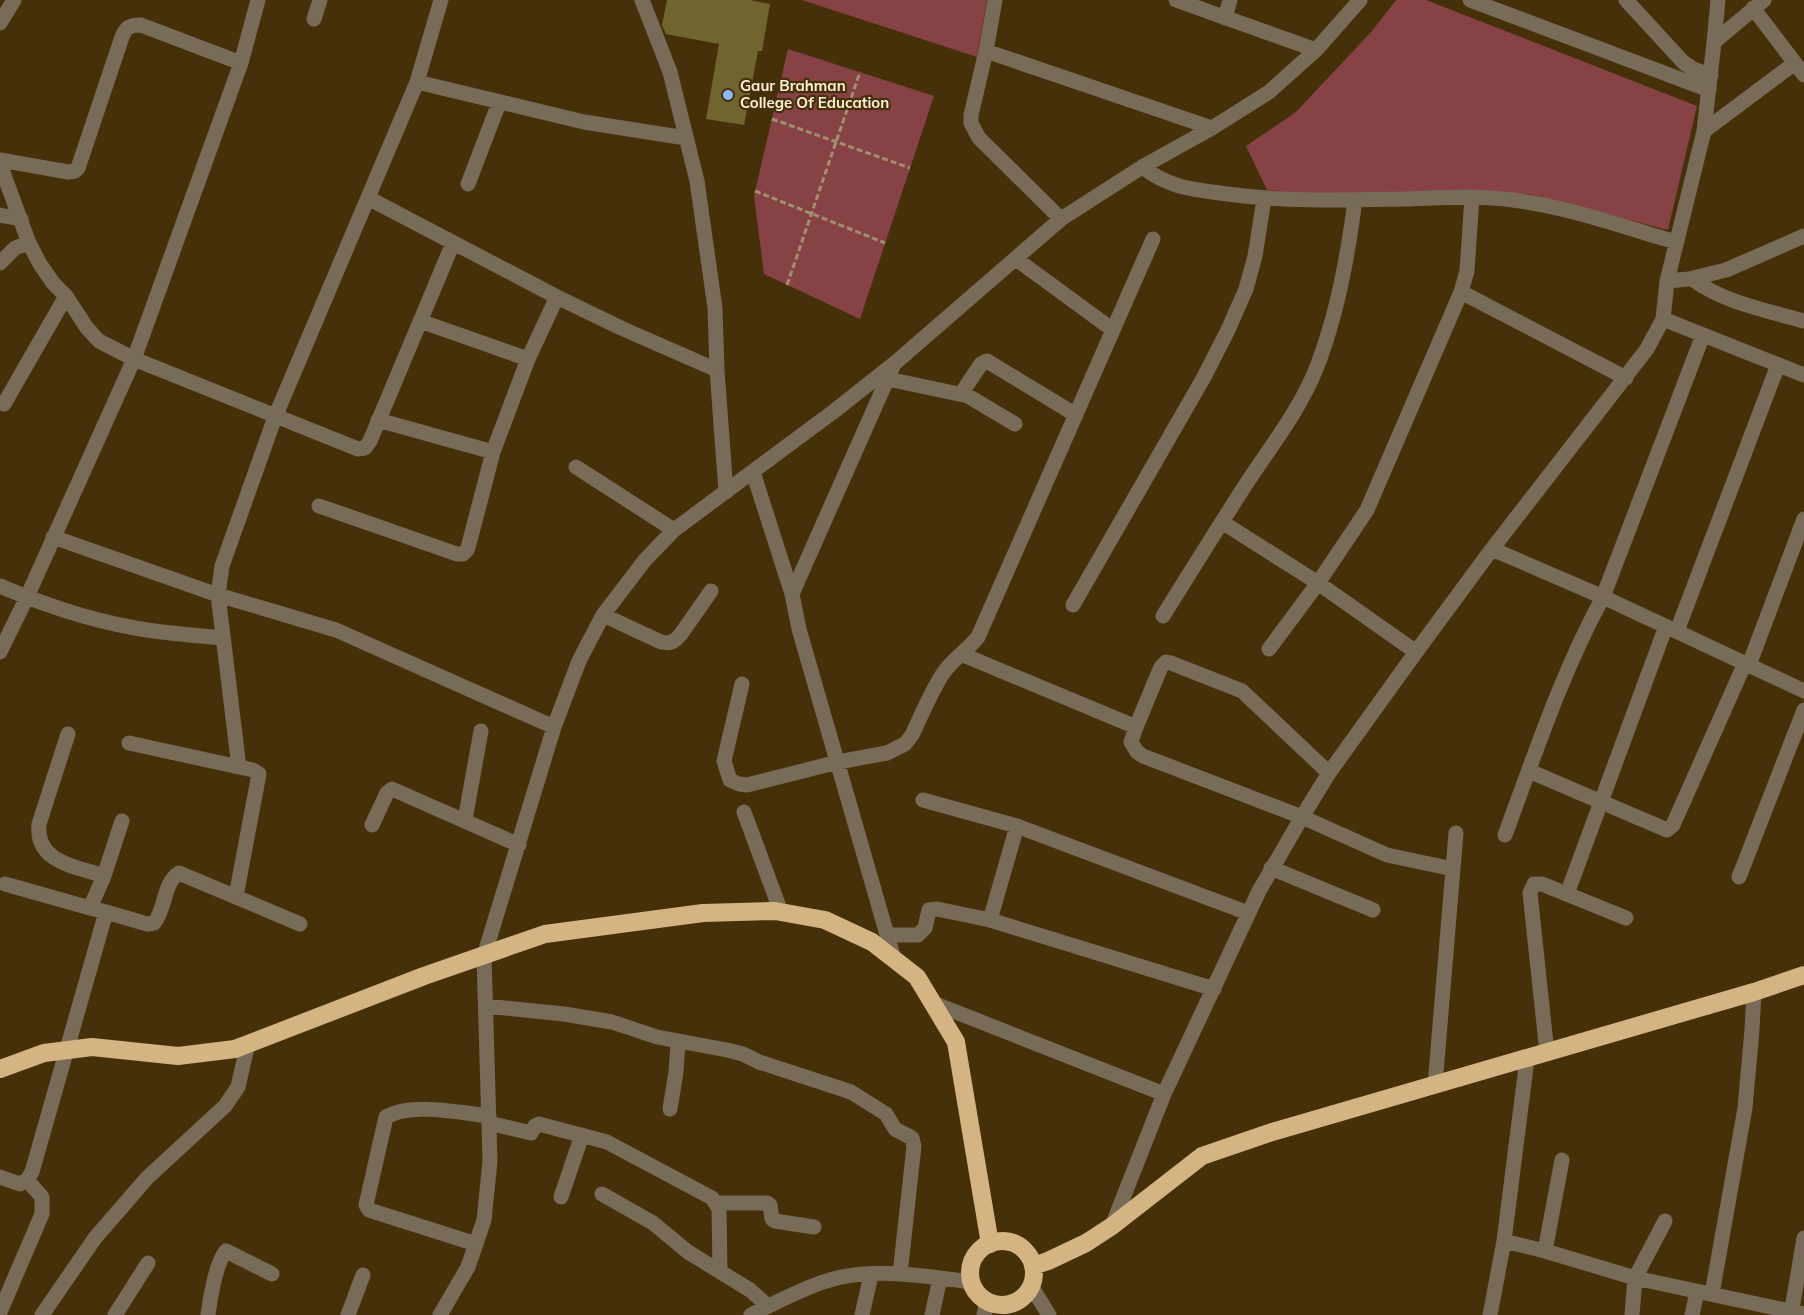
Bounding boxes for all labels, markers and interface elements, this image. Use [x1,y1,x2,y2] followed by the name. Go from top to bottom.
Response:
[740,76,889,112] place label: Gaur Brahman College Of Education
[721,88,735,102] marker: Gaur Brahman College Of Education

